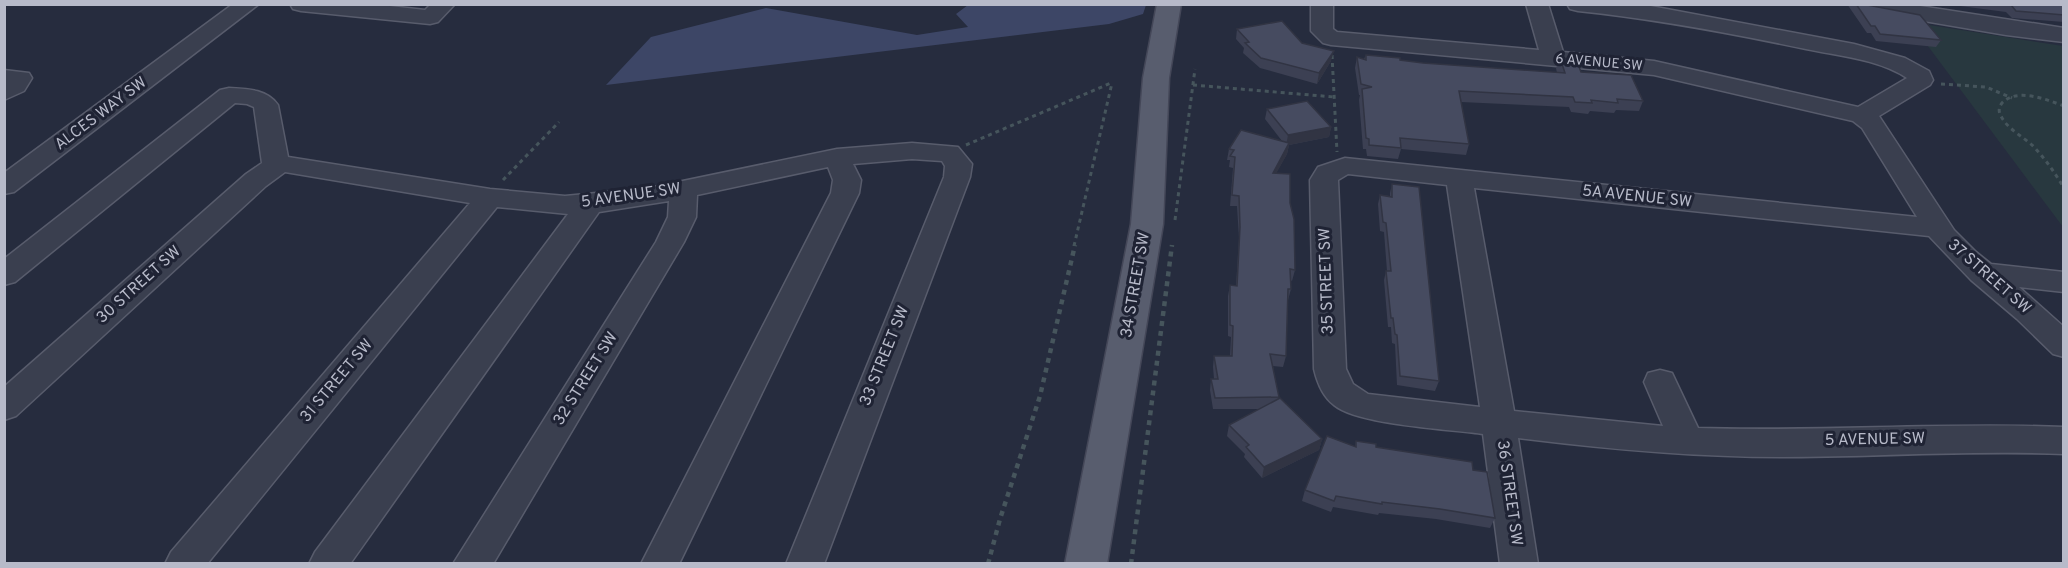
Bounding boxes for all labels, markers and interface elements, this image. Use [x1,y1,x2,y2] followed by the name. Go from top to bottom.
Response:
[1555,51,1644,75] street label: 6 AVENUE SW
[51,73,151,155] street label: ALCES WAY SW
[580,179,682,213] street label: 5 AVENUE SW
[1581,181,1693,213] street label: 5A AVENUE SW
[1315,227,1339,335] street label: 35 STREET SW
[1117,231,1155,339] street label: 34 STREET SW
[1943,235,2035,319] street label: 37 STREET SW
[93,242,185,328] street label: 30 STREET SW
[856,303,914,409] street label: 33 STREET SW
[549,329,623,429] street label: 32 STREET SW
[296,335,378,427] street label: 31 STREET SW
[1825,429,1925,451] street label: 5 AVENUE SW
[1492,439,1526,547] street label: 36 STREET SW

